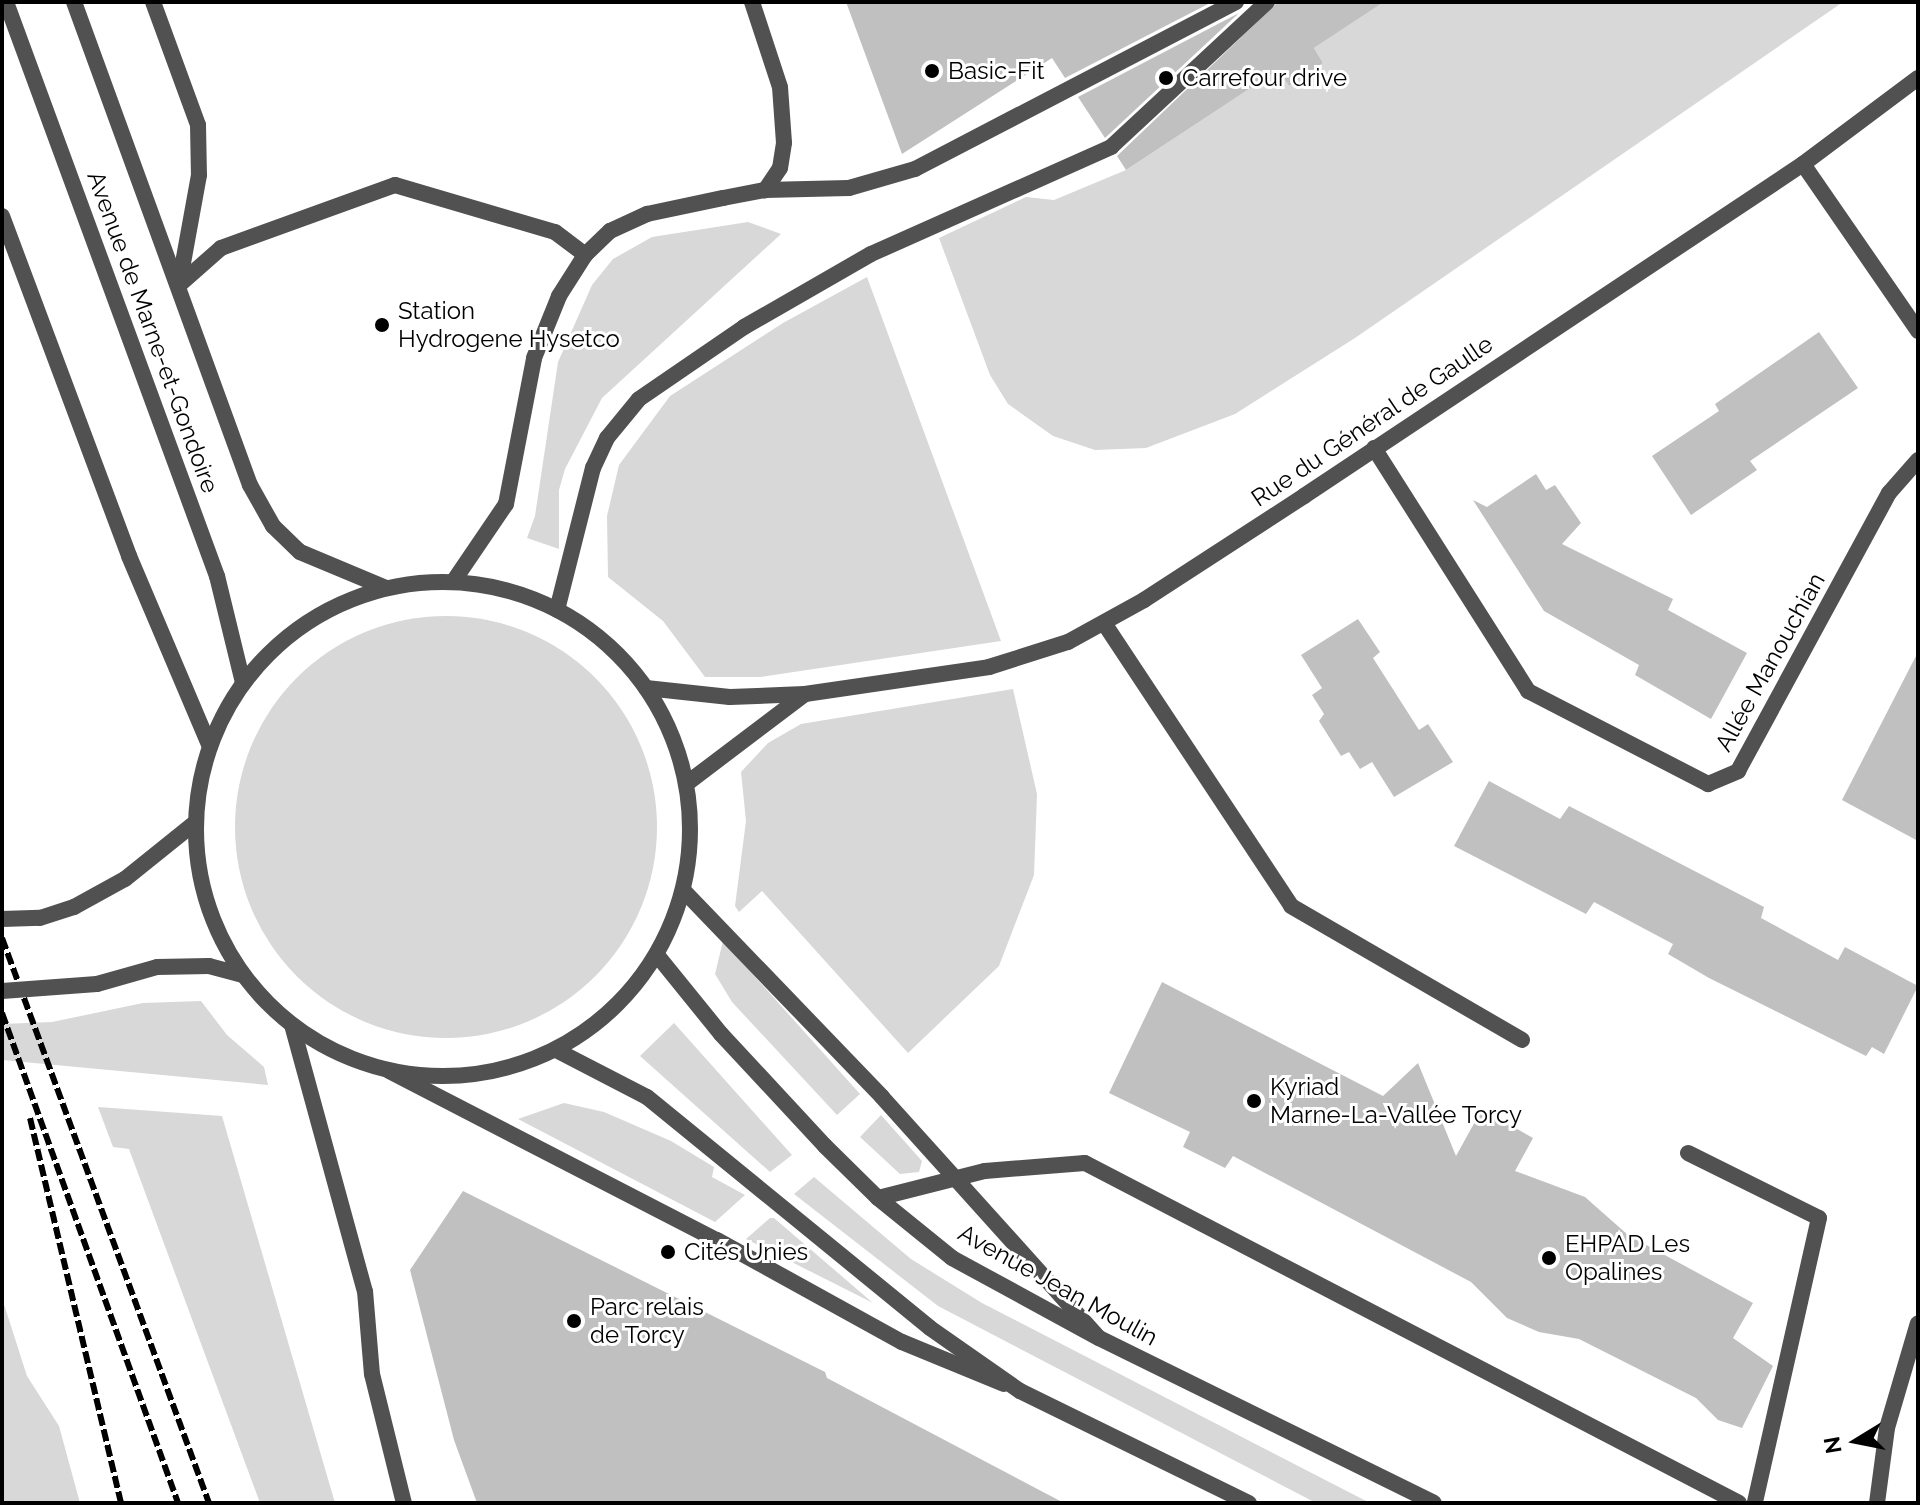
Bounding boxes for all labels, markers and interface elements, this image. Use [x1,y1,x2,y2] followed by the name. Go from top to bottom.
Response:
[948,57,1045,85] place label: Basic-Fit
[923,62,941,80] marker: Basic-Fit
[1182,64,1348,92] place label: Carrefour drive
[1157,69,1175,87] marker: Carrefour drive
[81,167,225,497] street label: Avenue de Marne-et-Gondoire
[398,297,620,353] place label: Station Hydrogene Hysetco
[373,316,391,334] marker: Station Hydrogene Hysetco
[1246,329,1498,513] street label: Rue du Général de Gaulle
[1709,568,1831,756] street label: Allée Manouchian
[1270,1073,1523,1129] place label: Kyriad Marne-La-Vallée Torcy
[1245,1092,1263,1110] marker: Kyriad Marne-La-Vallée Torcy
[953,1218,1163,1352] street label: Avenue Jean Moulin
[1565,1230,1690,1286] place label: EHPAD Les Opalines
[684,1238,808,1266] place label: Cités Unies
[659,1243,677,1261] marker: Cités Unies
[1540,1249,1558,1267] marker: EHPAD Les Opalines
[590,1293,704,1349] place label: Parc relais de Torcy
[565,1312,583,1330] marker: Parc relais de Torcy
[1816,1401,1896,1481] north arrow
[1818,1435,1847,1456] text: N

